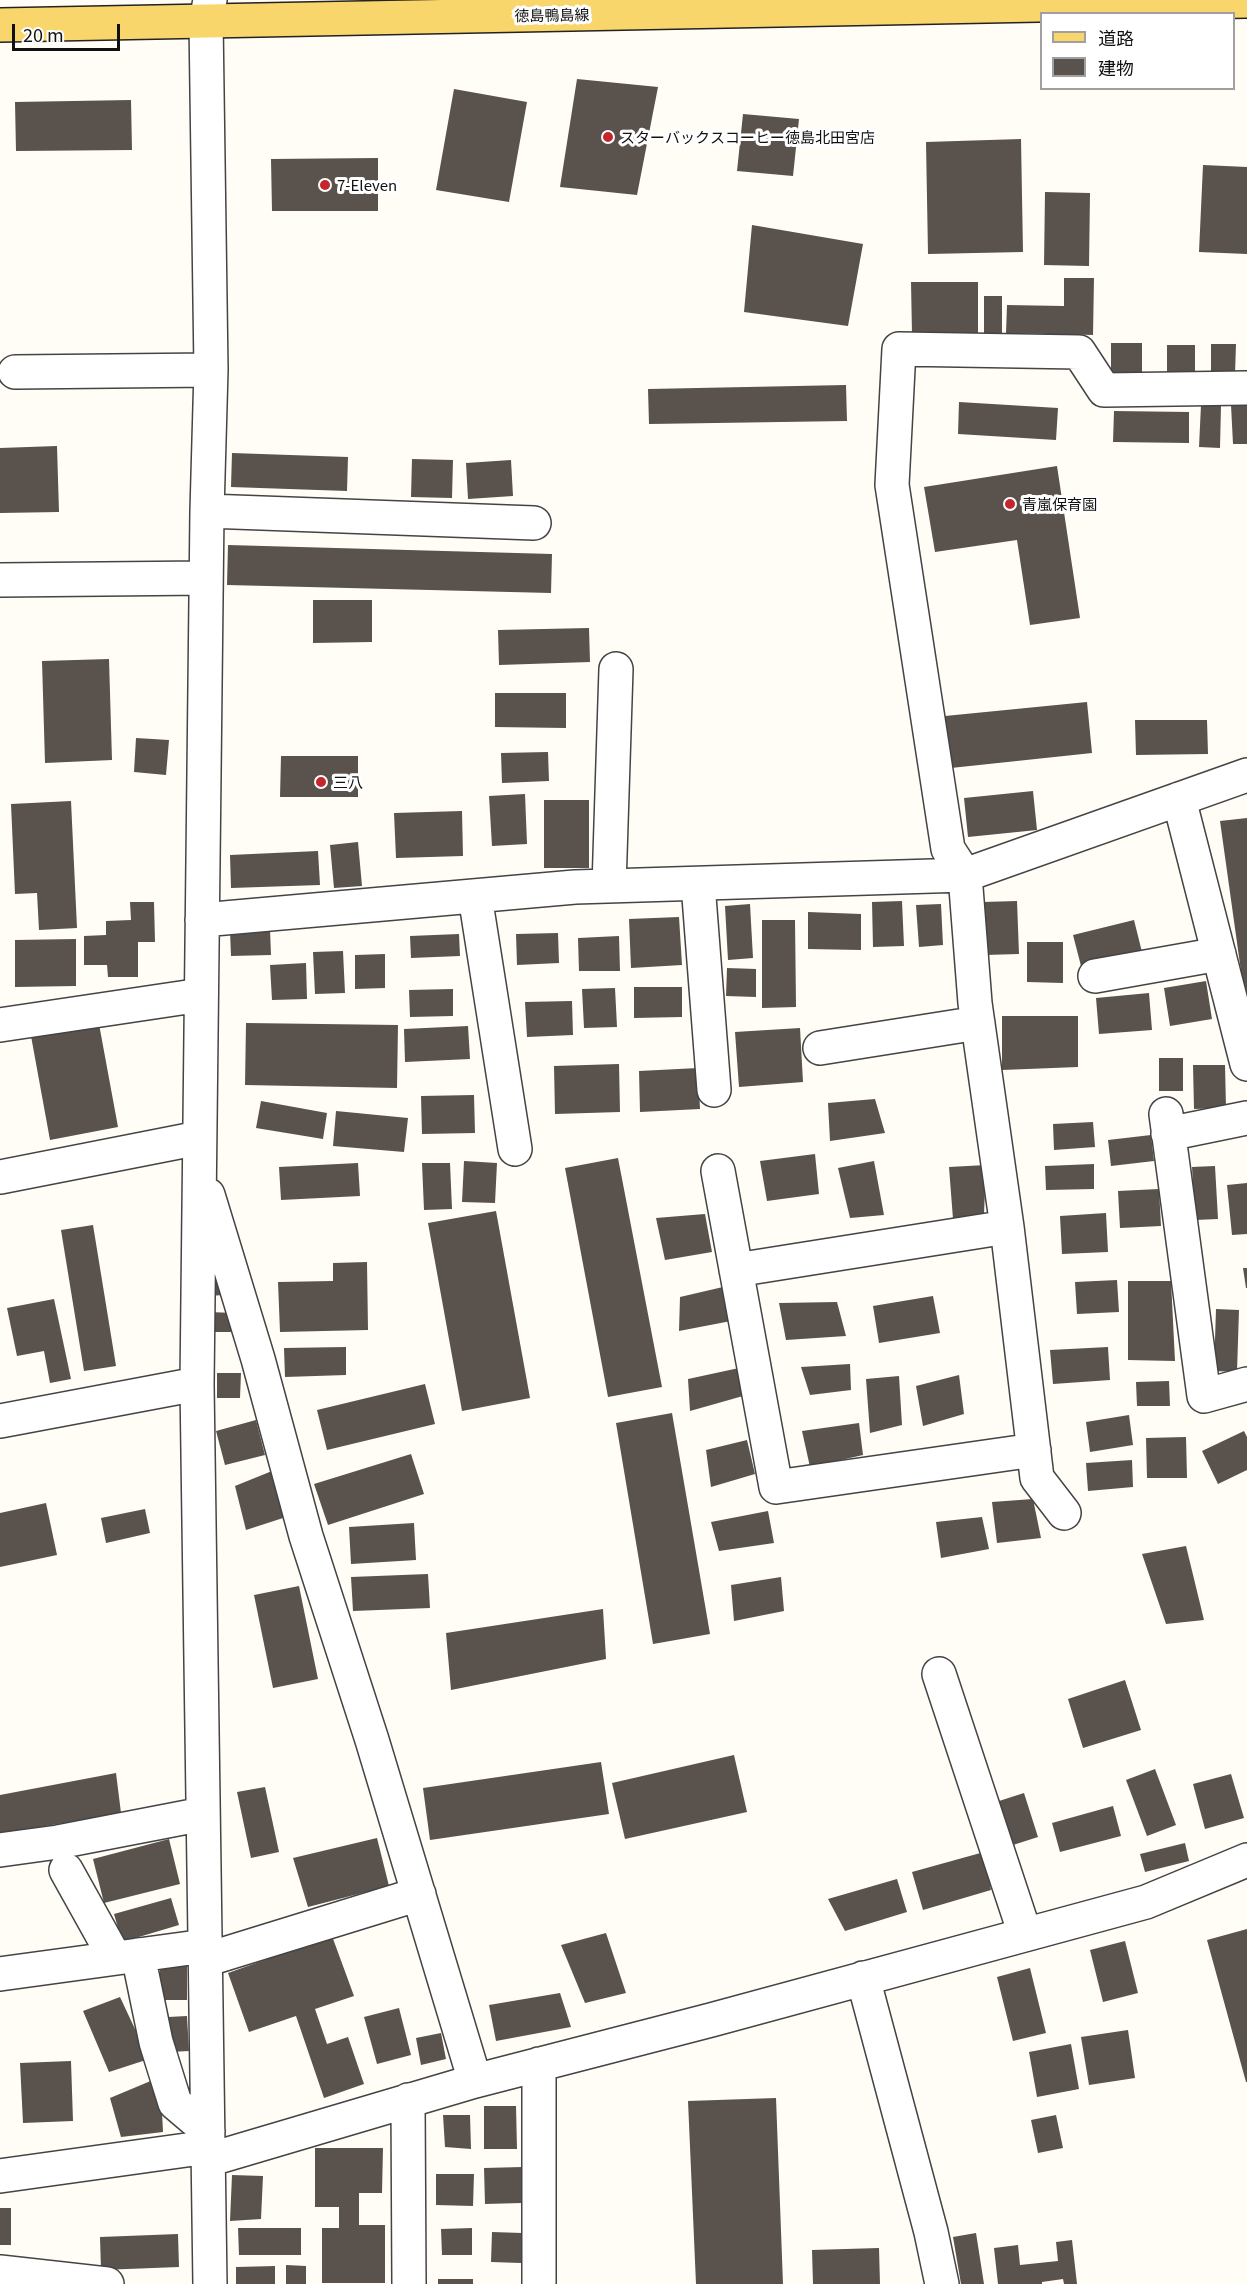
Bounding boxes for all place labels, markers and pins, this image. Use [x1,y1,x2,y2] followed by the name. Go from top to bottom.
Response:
[620,128,875,146] place label: スターバックスコーヒー徳島北田宮店
[601,130,615,144] marker: スターバックスコーヒー徳島北田宮店
[337,176,397,194] place label: 7-Eleven
[318,178,332,192] marker: 7-Eleven
[1022,495,1097,513] place label: 青嵐保育園
[1003,497,1017,511] marker: 青嵐保育園
[333,773,363,791] place label: 三八
[314,775,328,789] marker: 三八

